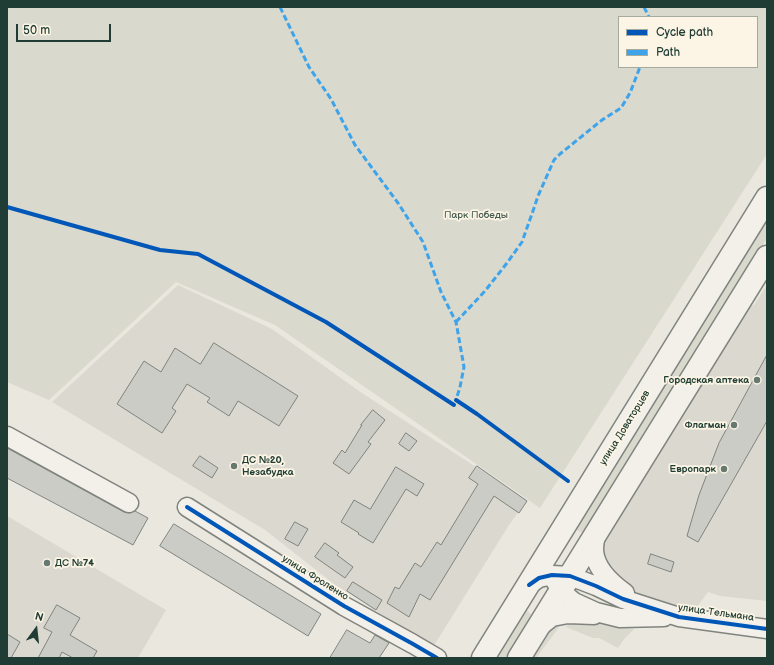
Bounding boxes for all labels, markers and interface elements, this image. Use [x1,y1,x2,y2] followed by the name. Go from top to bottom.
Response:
[18,16,113,42] scale bar
[618,16,758,68] legend
[23,23,50,38] text: 50 m
[656,25,713,40] text: Cycle path
[656,45,680,60] text: Path
[444,209,508,221] park label: Парк Победы
[663,374,749,386] place label: Городская аптека
[752,375,762,385] marker: Городская аптека
[597,388,653,468] street label: улица Доваторцев
[685,419,726,431] place label: Флагман
[729,420,739,430] marker: Флагман
[242,454,293,478] place label: ДС №20, Незабудка
[229,461,239,471] marker: ДС №20, Незабудка
[670,463,716,475] place label: Европарк
[719,464,729,474] marker: Европарк
[280,553,350,603] street label: улица Фроленко
[55,557,94,569] place label: ДС №74
[42,558,52,568] marker: ДС №74
[677,602,755,624] street label: улица Тельмана
[16,609,56,649] north arrow
[34,610,45,624] text: N

